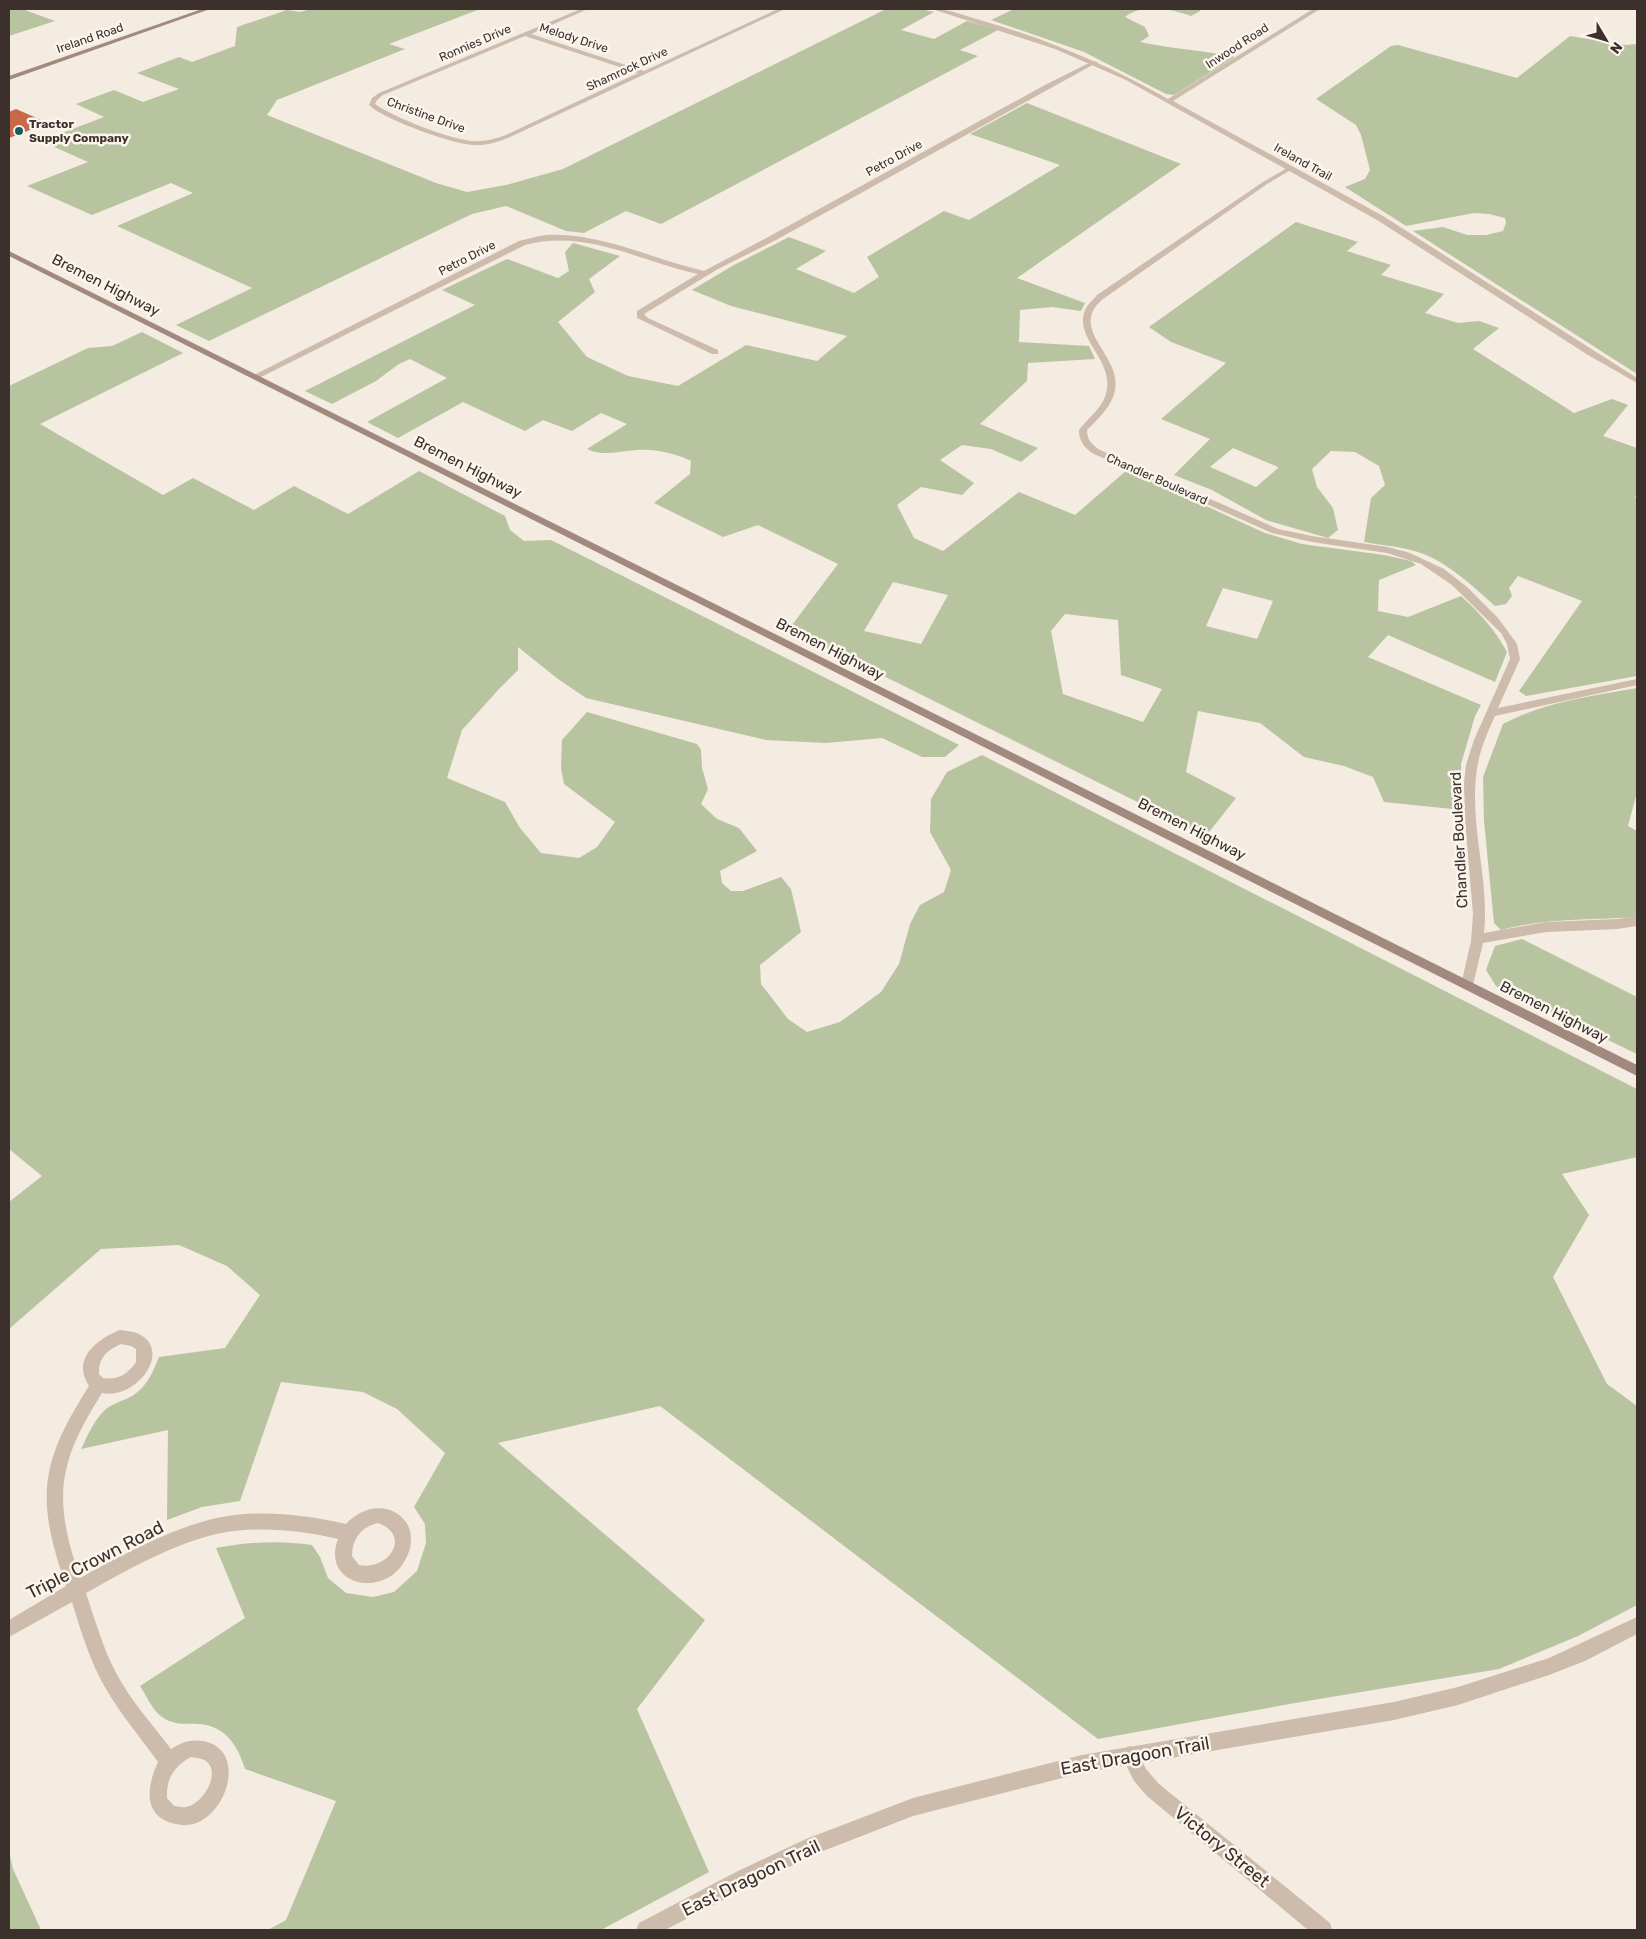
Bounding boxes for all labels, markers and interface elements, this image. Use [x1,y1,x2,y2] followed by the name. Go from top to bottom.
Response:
[1581,15,1631,65] north arrow
[55,20,125,56] street label: Ireland Road
[538,20,610,56] street label: Melody Drive
[1203,20,1271,72] street label: Inwood Road
[437,21,513,64] street label: Ronnies Drive
[1606,38,1626,57] text: N
[584,44,670,94] street label: Shamrock Drive
[385,94,467,136] street label: Christine Drive
[29,117,129,145] place label: Tractor Supply Company
[13,125,25,137] marker: Tractor Supply Company
[863,137,925,179] street label: Petro Drive
[1272,140,1334,184] street label: Ireland Trail
[436,238,498,278] street label: Petro Drive
[49,250,163,320] street label: Bremen Highway
[411,432,525,502] street label: Bremen Highway
[1104,450,1210,508] street label: Chandler Boulevard
[773,614,887,684] street label: Bremen Highway
[1446,771,1472,909] street label: Chandler Boulevard
[1135,794,1249,864] street label: Bremen Highway
[1497,977,1611,1047] street label: Bremen Highway
[23,1516,167,1604] street label: Triple Crown Road
[1059,1732,1211,1780] street label: East Dragoon Trail
[1170,1802,1274,1892] street label: Victory Street
[678,1835,824,1921] street label: East Dragoon Trail

